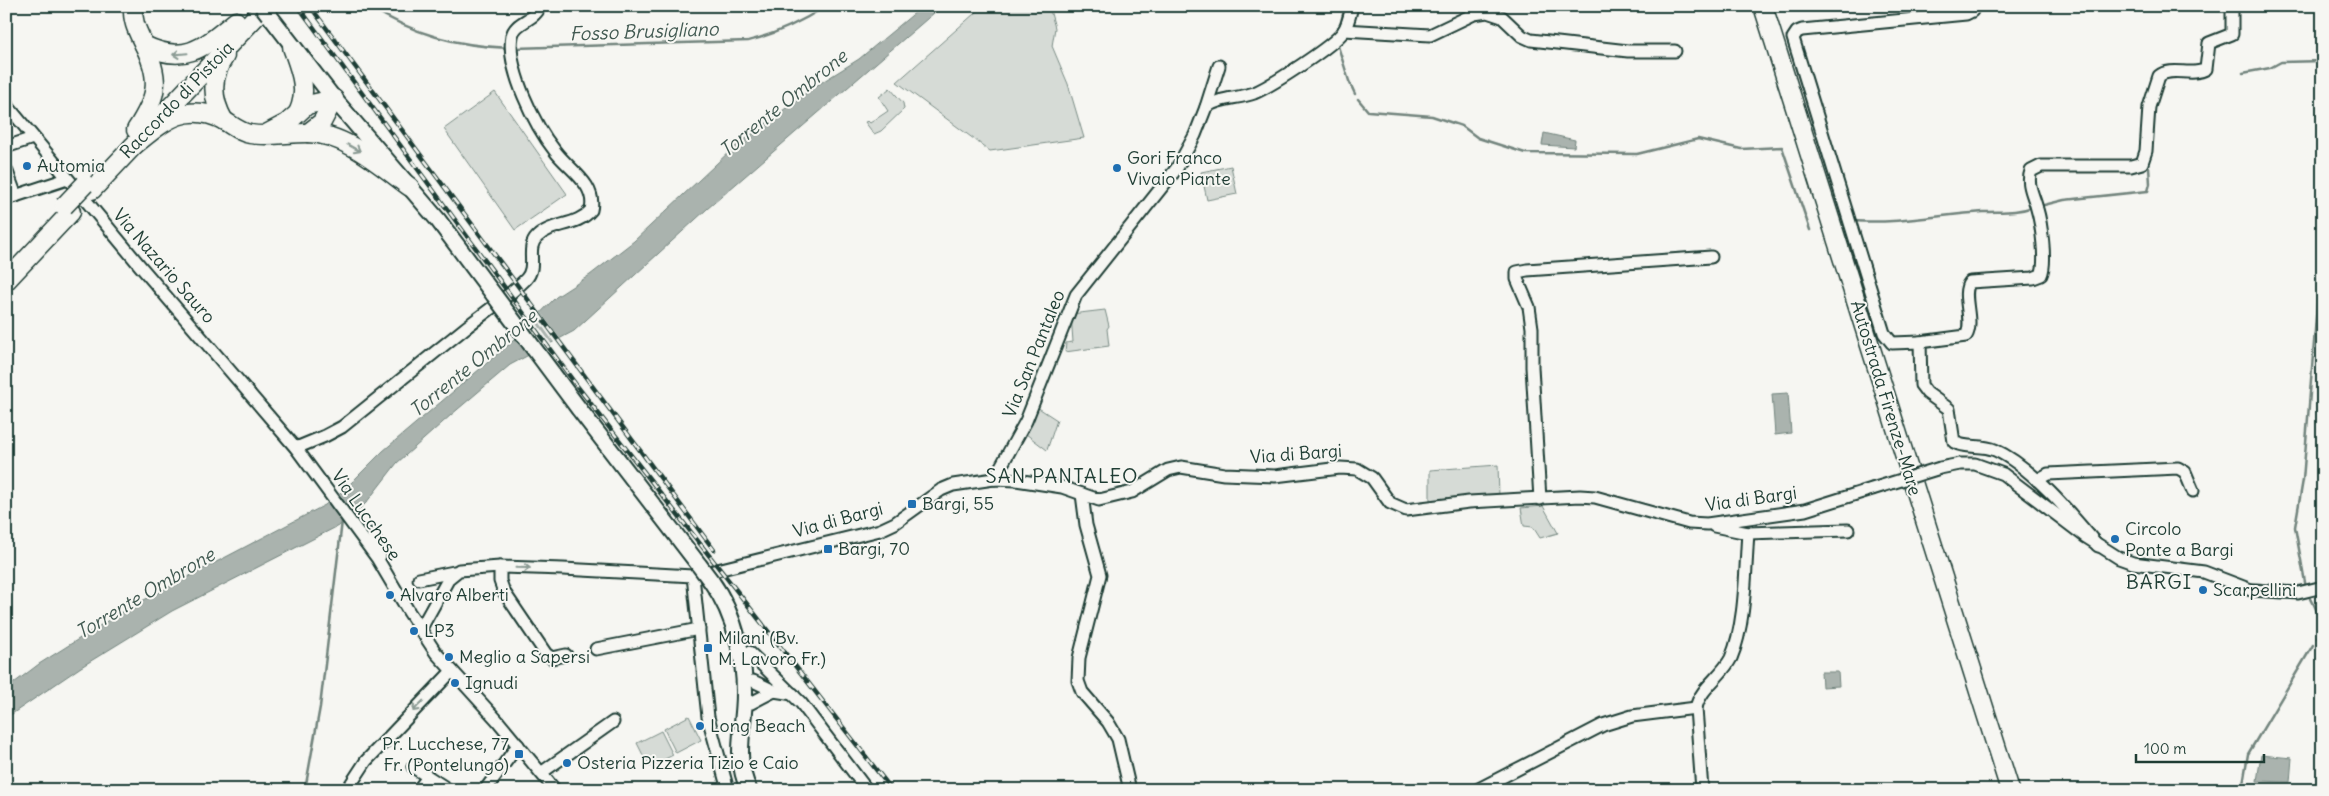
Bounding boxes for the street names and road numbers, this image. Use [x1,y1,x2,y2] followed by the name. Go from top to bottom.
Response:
[115,36,238,163] street label: Raccordo di Pistoia
[108,203,221,328] street label: Via Nazario Sauro
[997,286,1070,421] street label: Via San Pantaleo
[1846,297,1927,498] street label: Autostrada Firenze-Mare
[1249,439,1343,468] street label: Via di Bargi
[327,465,406,565] street label: Via Lucchese
[1704,481,1798,516] street label: Via di Bargi
[790,496,885,543] street label: Via di Bargi

